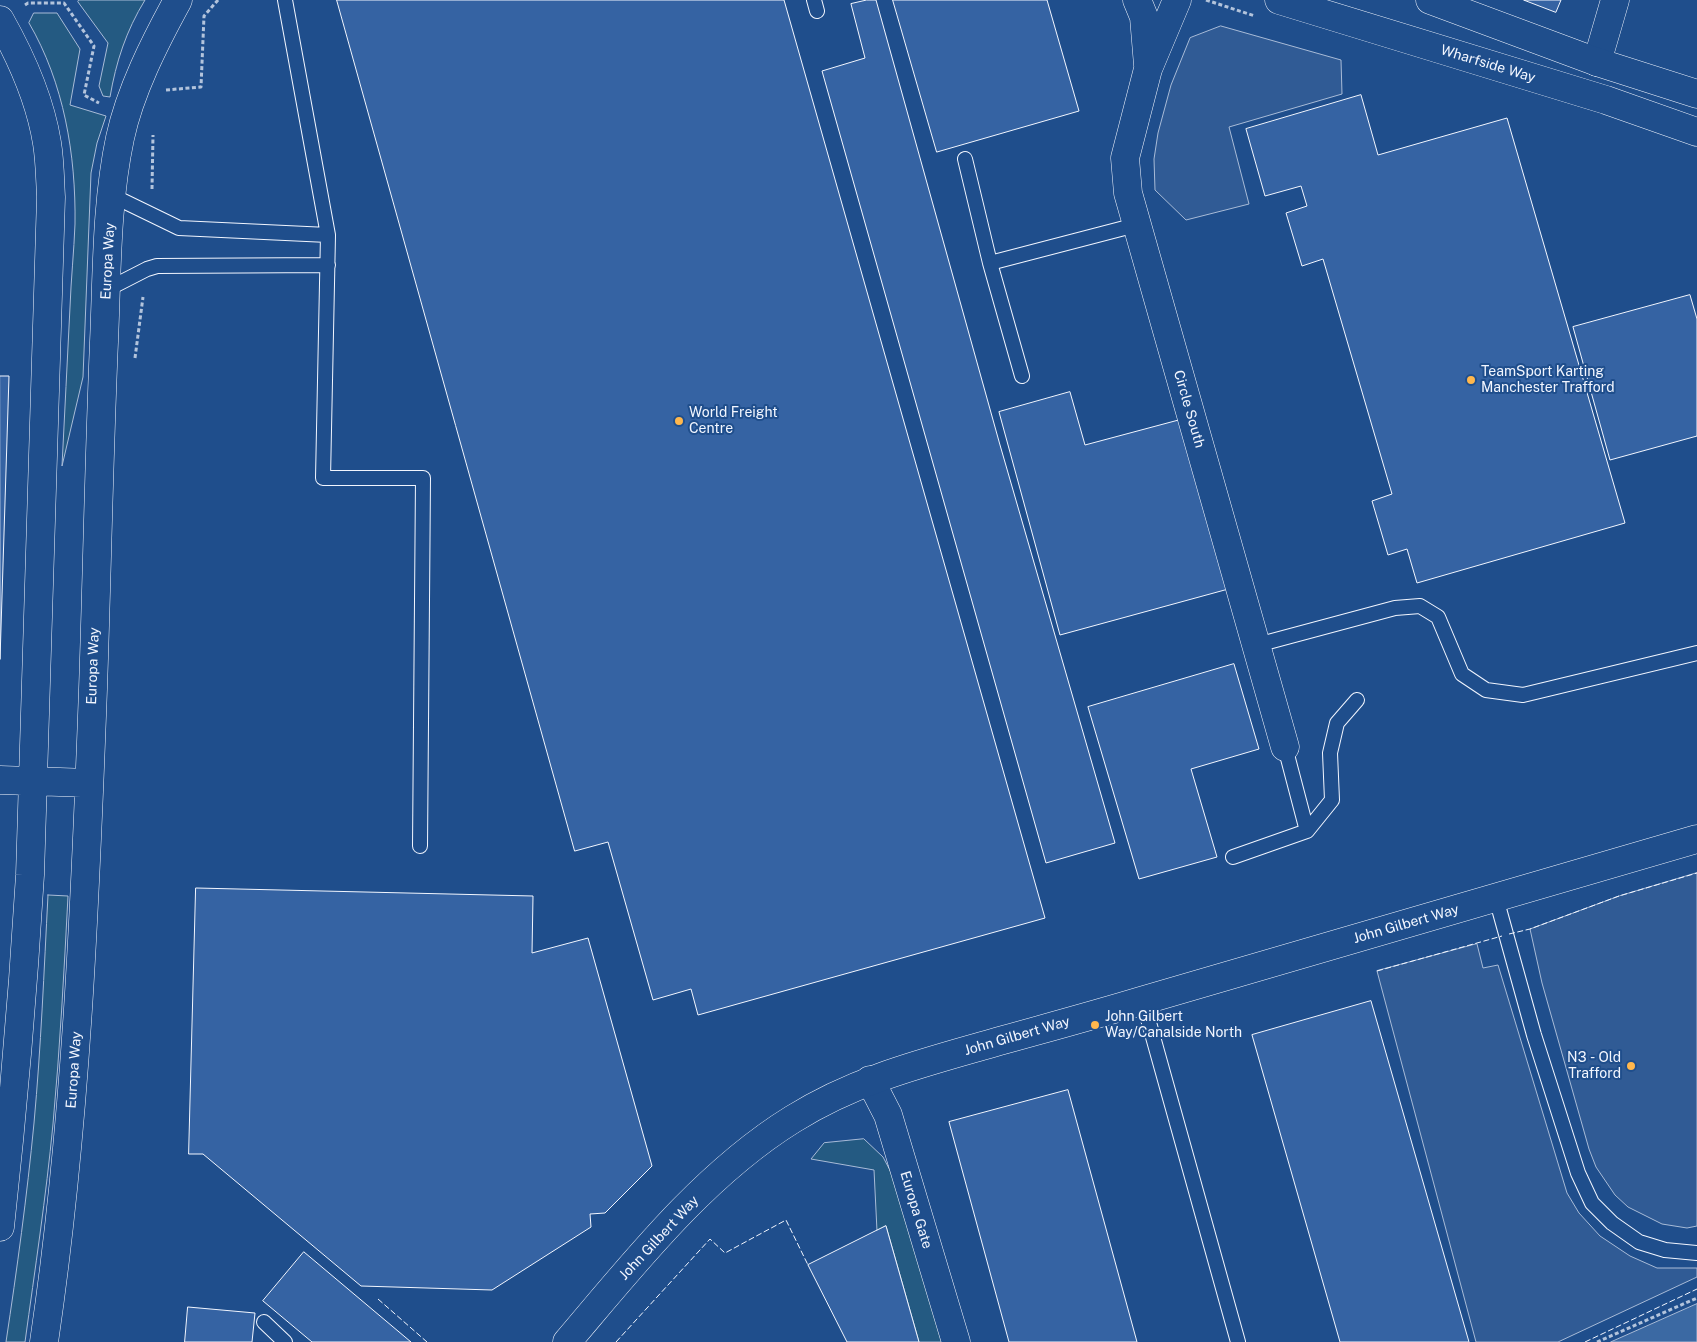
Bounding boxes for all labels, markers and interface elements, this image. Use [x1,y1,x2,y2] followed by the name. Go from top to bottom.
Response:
[1439,42,1537,86] street label: Wharfside Way
[98,222,118,300] street label: Europa Way
[1481,364,1614,397] place label: TeamSport Karting Manchester Trafford
[1170,368,1208,450] street label: Circle South
[1465,374,1477,386] marker: TeamSport Karting Manchester Trafford
[689,405,778,438] place label: World Freight Centre
[673,415,685,427] marker: World Freight Centre
[83,627,103,705] street label: Europa Way
[1351,901,1461,947] street label: John Gilbert Way
[1105,1009,1242,1042] place label: John Gilbert Way/Canalside North
[962,1013,1072,1059] street label: John Gilbert Way
[1089,1019,1101,1031] marker: John Gilbert Way/Canalside North
[63,1031,85,1109] street label: Europa Way
[1567,1050,1621,1082] place label: N3 - Old Trafford
[1625,1060,1637,1072] marker: N3 - Old Trafford
[896,1169,936,1251] street label: Europa Gate
[616,1192,702,1284] street label: John Gilbert Way

